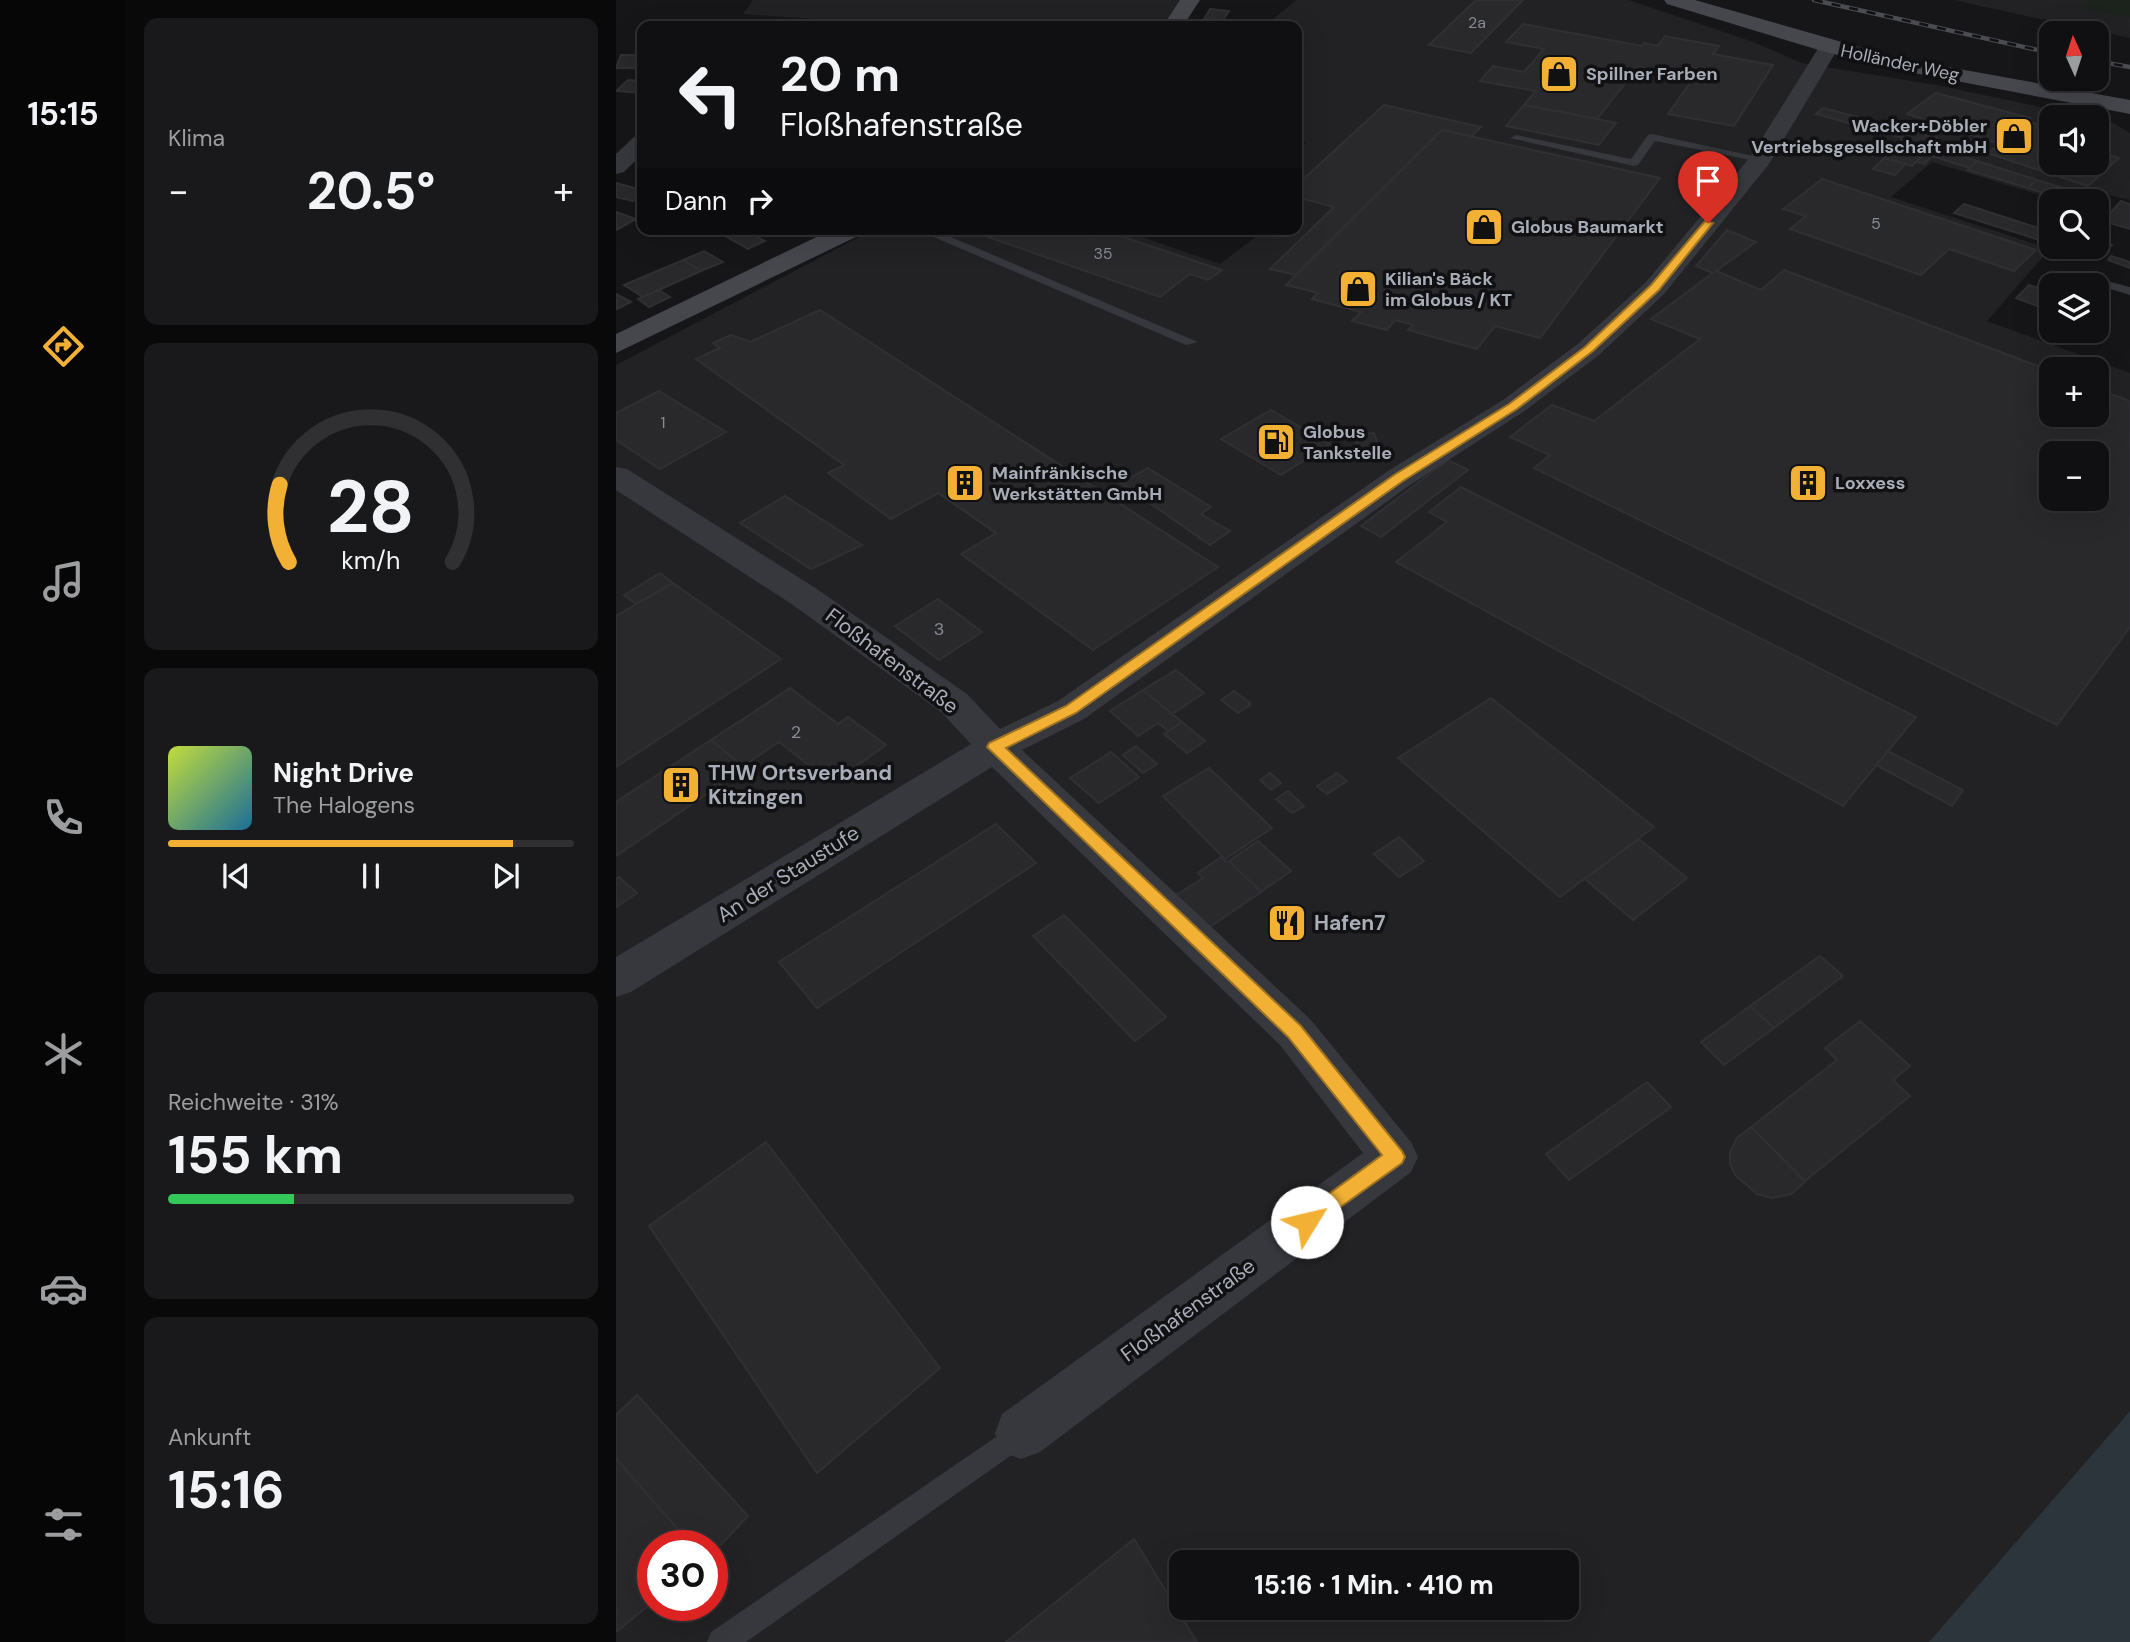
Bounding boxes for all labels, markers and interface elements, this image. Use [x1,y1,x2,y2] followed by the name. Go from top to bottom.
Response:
[1468,12,1486,33] house number: 2a
[2039,21,2109,91] north arrow
[2039,21,2109,511] map controls
[1838,39,1962,87] street label: Holländer Weg
[780,42,900,106] text: 20 m
[665,49,756,140] icon: left
[1538,53,1580,95] shop icon: Spillner Farben
[1586,62,1718,86] place label: Spillner Farben
[27,93,99,135] text: 15:15
[780,104,1023,146] text: Floßhafenstraße
[2039,105,2109,175] button: sound
[1751,114,1987,159] place label: Wacker+Döbler Vertriebsgesellschaft mbH
[1993,115,2035,157] shop icon: Wacker+Döbler Vertriebsgesellschaft mbH
[168,123,225,153] text: Klima
[1678,151,1738,223] pin
[307,157,435,225] text: 20.5°
[1689,162,1727,200] icon: arrive
[168,166,189,216] text: −
[553,166,574,216] text: +
[741,182,779,220] icon: right
[665,184,727,218] text: Dann
[2039,189,2109,259] button: search
[1463,206,1505,248] shop icon: Globus Baumarkt
[1871,213,1881,234] house number: 5
[1511,215,1664,239] place label: Globus Baumarkt
[1093,243,1113,264] house number: 35
[1385,267,1512,312] place label: Kilian's Bäck im Globus / KT
[1337,268,1379,310] shop icon: Kilian's Bäck im Globus / KT
[2039,273,2109,343] button: layers
[39,322,88,371] icon: directions
[2039,357,2109,427] button: +
[661,412,666,433] house number: 1
[1303,420,1392,465] place label: Globus Tankstelle
[1255,421,1297,463] fuel station icon: Globus Tankstelle
[2039,441,2109,511] button: −
[327,461,415,556] text: 28
[992,461,1162,506] place label: Mainfränkische Werkstätten GmbH
[944,462,986,504] building icon: Mainfränkische Werkstätten GmbH
[1787,462,1829,504] building icon: Loxxess
[1835,471,1905,495] place label: Loxxess
[341,544,401,577] text: km/h
[39,557,88,606] icon: music
[820,602,964,720] street label: Floßhafenstraße
[934,617,944,641] house number: 3
[791,720,801,744] house number: 2
[273,756,414,790] text: Night Drive
[708,759,892,811] place label: THW Ortsverband Kitzingen
[660,764,702,806] building icon: THW Ortsverband Kitzingen
[273,790,415,820] text: The Halogens
[39,793,88,842] icon: phone
[712,819,865,929] street label: An der Staustufe
[217,857,255,895] icon: previous
[352,857,390,895] icon: pause
[487,857,525,895] icon: next
[1266,902,1308,944] restaurant icon: Hafen7
[1314,909,1386,937] place label: Hafen7
[39,1029,88,1078] icon: climate
[168,1087,339,1117] text: Reichweite · 31%
[168,1121,343,1189] text: 155 km
[1270,1185,1344,1259] position arrow
[1115,1252,1261,1368] street label: Floßhafenstraße
[39,1264,88,1313] icon: car
[168,1422,251,1452] text: Ankunft
[168,1456,284,1524] text: 15:16
[39,1500,88,1549] icon: filters
[637,1530,728,1621] speed limit sign: 30
[1254,1568,1494,1602] text: 15:16 · 1 Min. · 410 m

